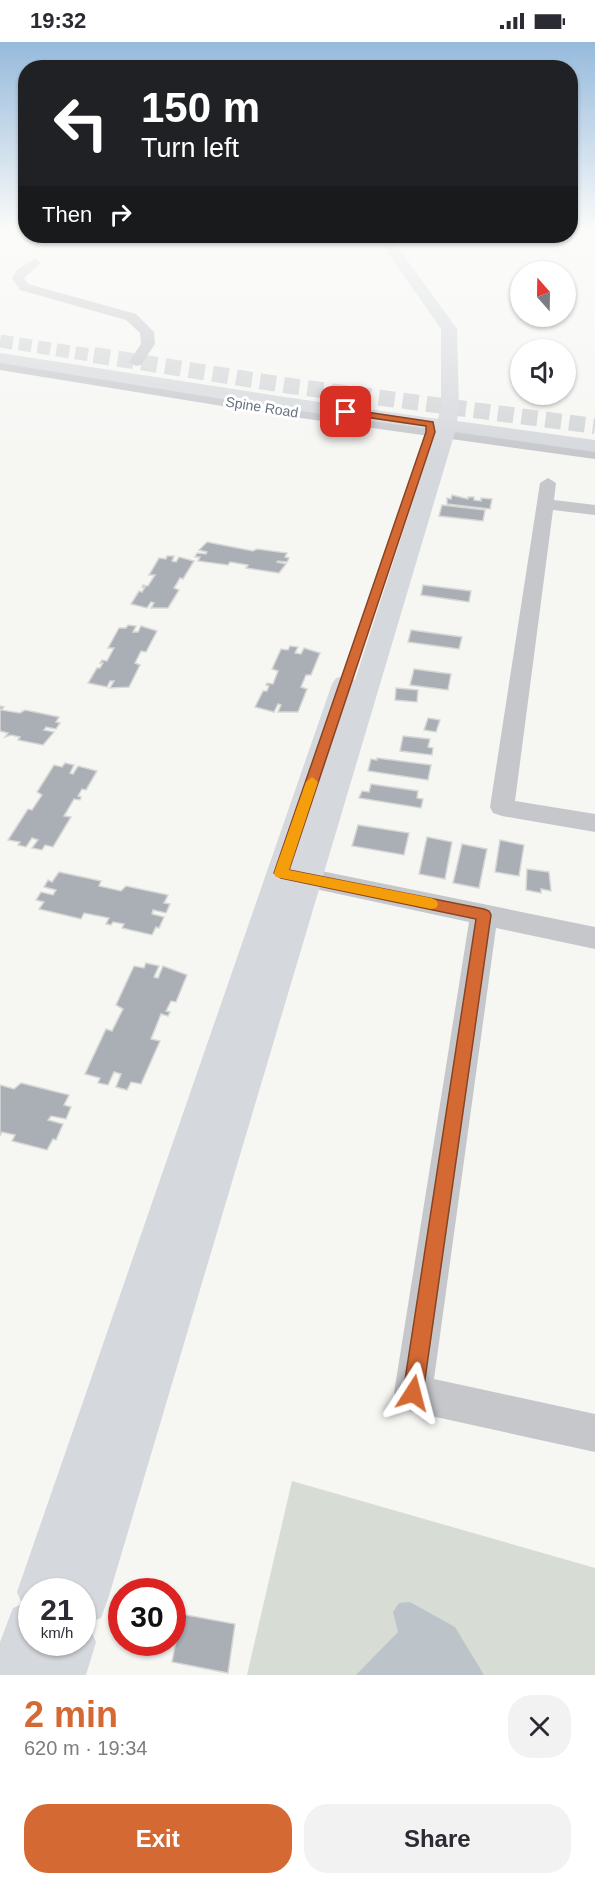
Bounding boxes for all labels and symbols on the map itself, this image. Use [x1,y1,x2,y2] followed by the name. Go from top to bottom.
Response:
[510,261,576,327] north arrow
[320,386,371,437] pin
[225,393,299,421] street label: Spine Road
[381,1361,445,1425] position arrow
[108,1578,186,1656] speed limit sign: 30

